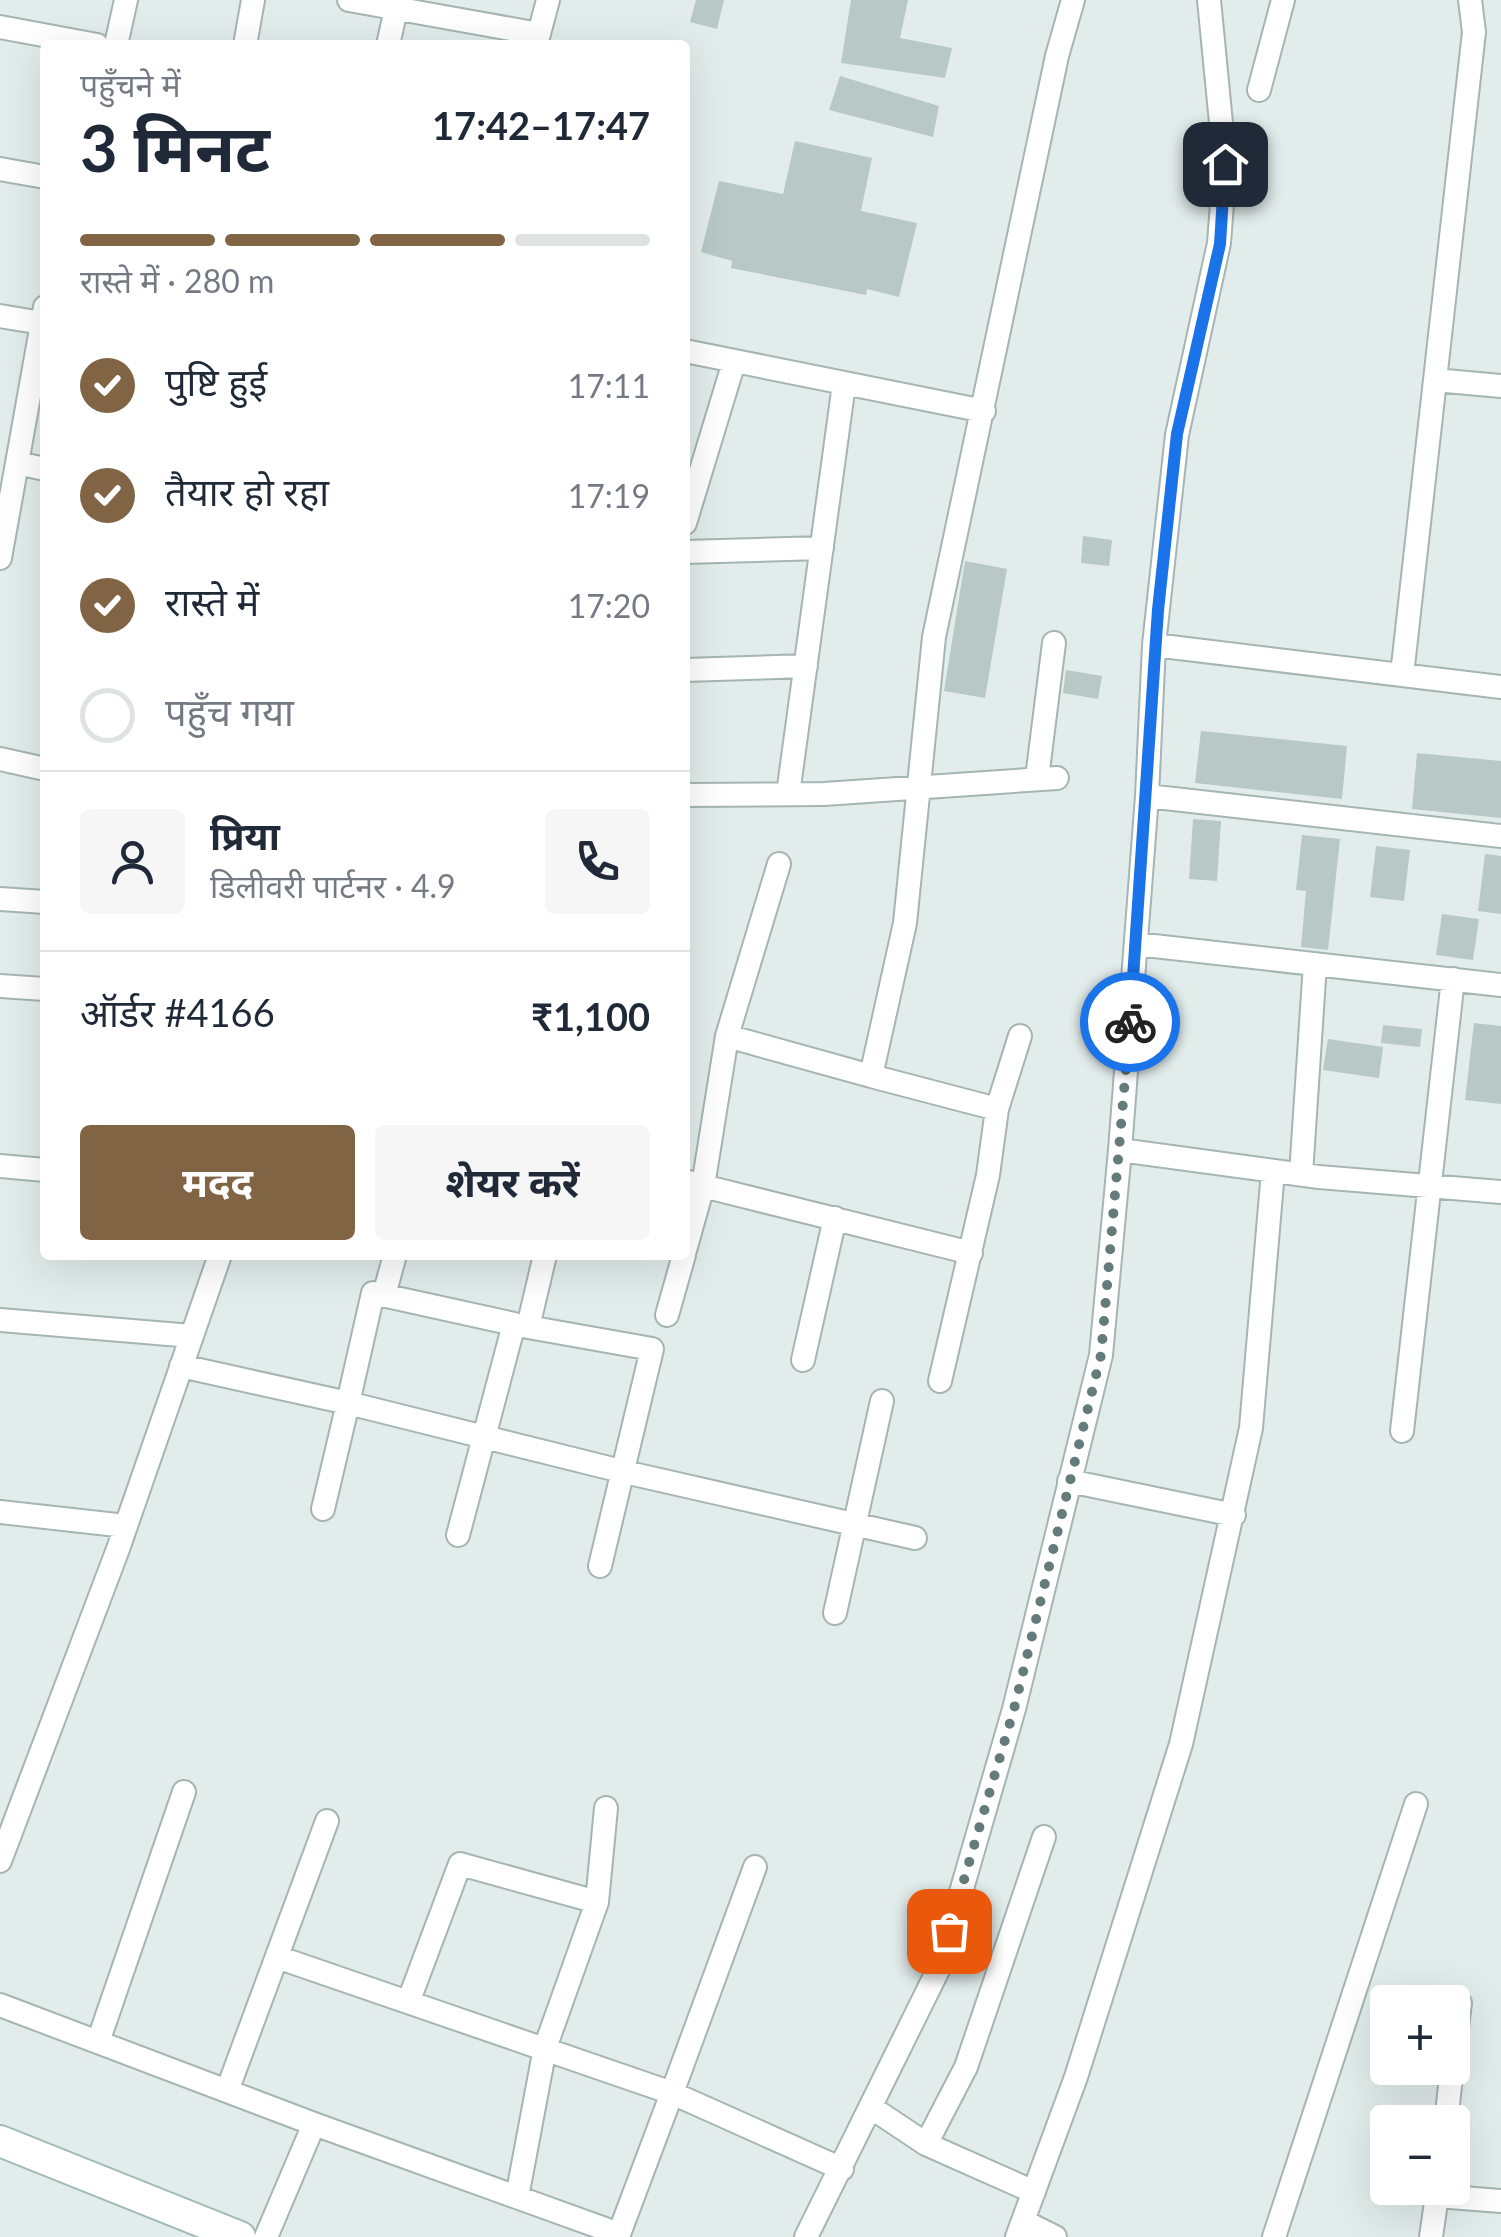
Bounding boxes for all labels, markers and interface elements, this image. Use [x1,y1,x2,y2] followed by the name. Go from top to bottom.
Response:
[80,65,181,104] text: पहुँचने में
[432,102,650,148] text: 17:42–17:47
[80,108,270,186] text: 3 मिनट
[1183,122,1268,207] pin
[1198,137,1253,192] icon: home
[80,261,274,300] text: रास्ते में · 280 m
[80,358,135,413] icon: check
[165,358,267,404] text: पुष्टि हुई
[568,366,650,405] text: 17:11
[80,468,135,523] icon: check
[165,468,329,514] text: तैयार हो रहा
[568,476,650,515] text: 17:19
[80,578,135,633] icon: check
[165,578,259,624] text: रास्ते में
[568,586,650,625] text: 17:20
[165,688,294,734] text: पहुँच गया
[80,809,185,914] button: person
[545,809,650,914] button: phone
[210,812,280,858] text: प्रिया
[210,866,456,905] text: डिलीवरी पार्टनर · 4.9
[1080,972,1180,1072] courier
[80,989,275,1035] text: ऑर्डर #4166
[531,993,650,1039] text: ₹1,100
[1103,995,1158,1050] icon: bike
[80,1125,355,1240] button: मदद
[375,1125,650,1240] button: शेयर करें
[907,1889,992,1974] pin
[922,1904,977,1959] icon: bag
[1370,1985,1470,2205] map controls
[1370,1985,1470,2085] button: +
[1370,2105,1470,2205] button: −

